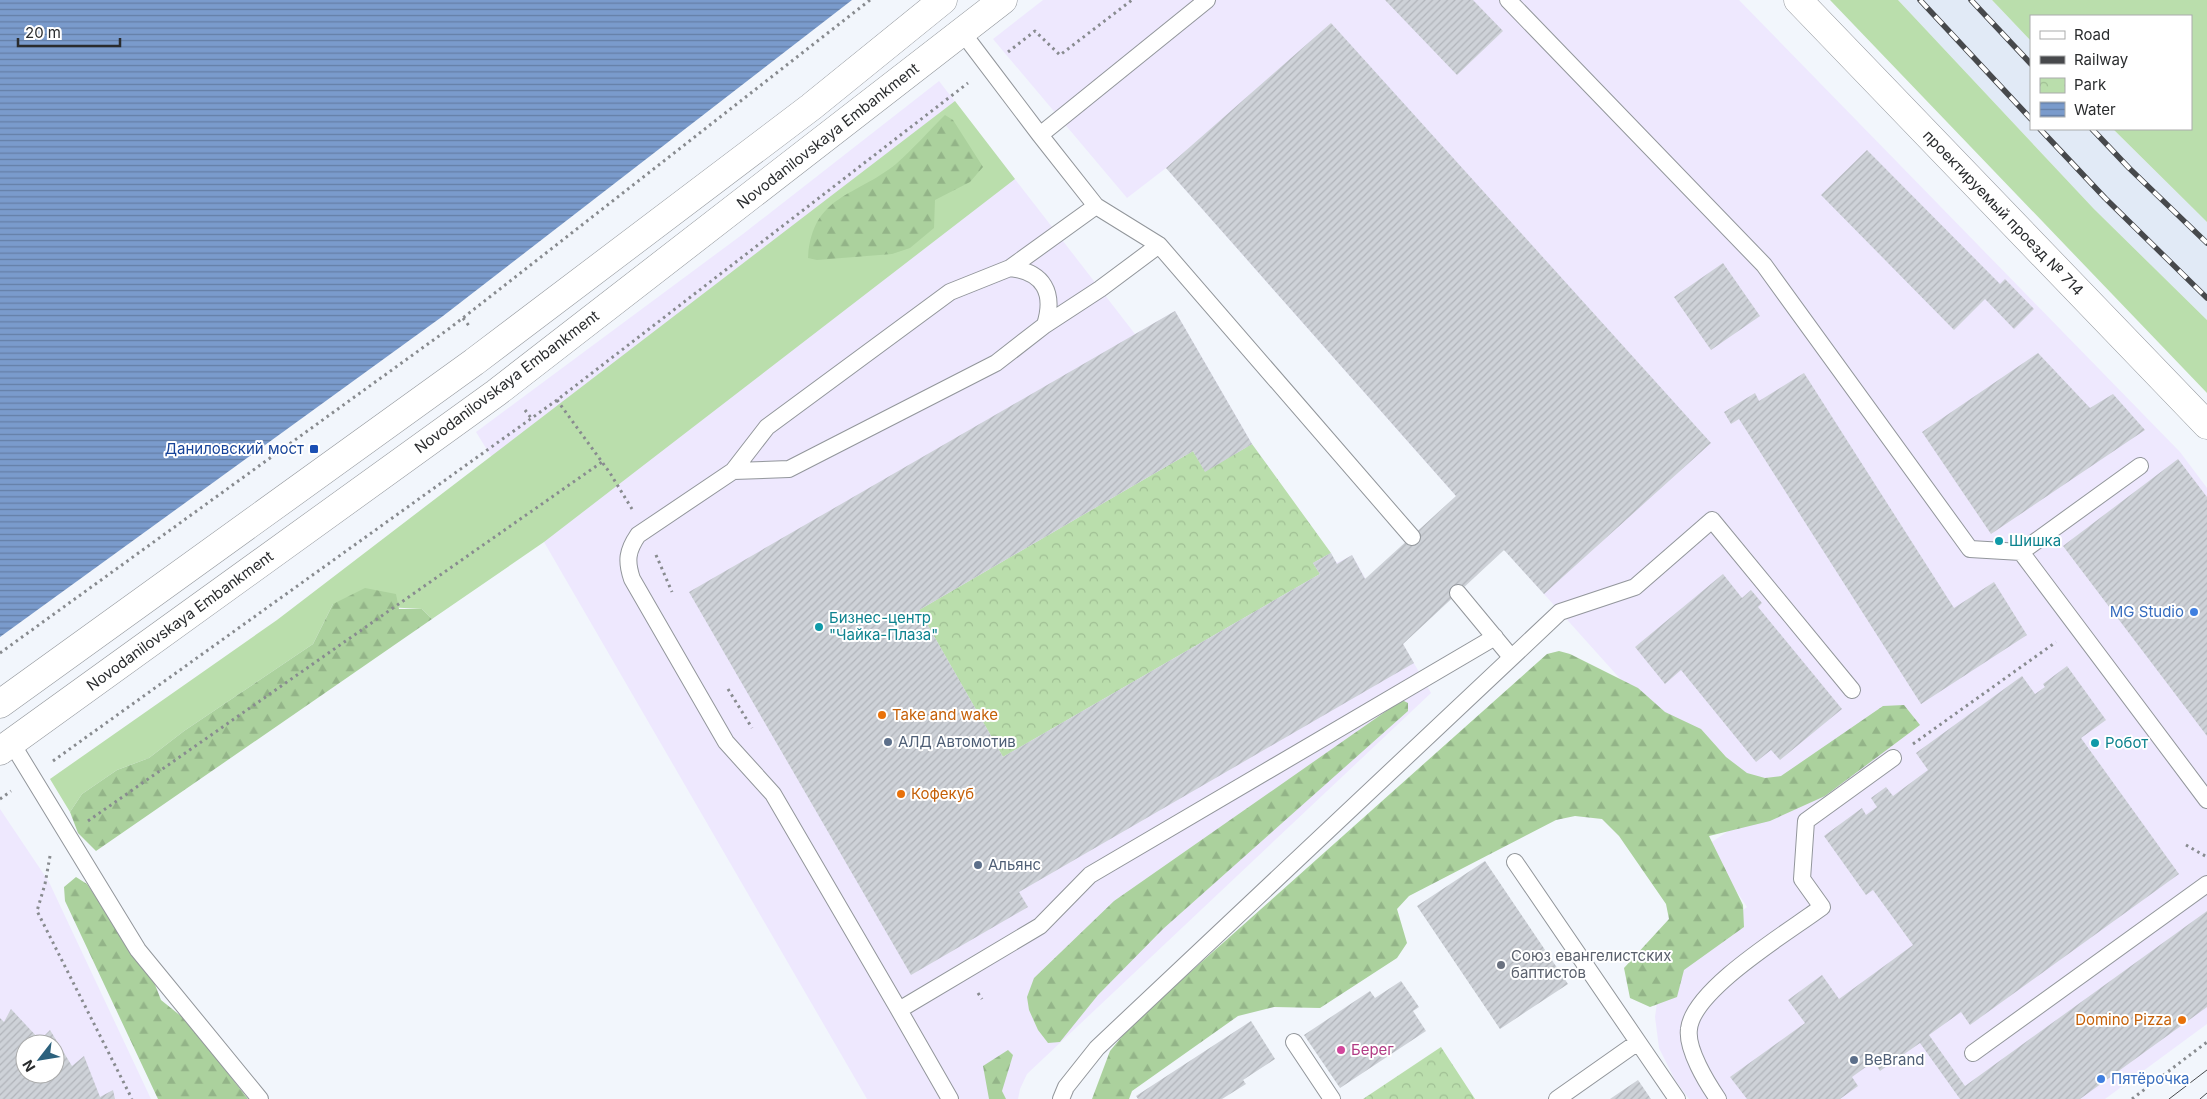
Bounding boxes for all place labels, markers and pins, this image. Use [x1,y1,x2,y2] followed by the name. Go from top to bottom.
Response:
[165,439,304,458] place label: Даниловский мост
[308,443,320,455] marker: Даниловский мост
[2009,531,2061,550] place label: Шишка
[1993,535,2005,547] marker: Шишка
[2110,602,2184,621] place label: MG Studio
[2188,606,2200,618] marker: MG Studio
[829,608,938,644] place label: Бизнес-центр "Чайка-Плаза"
[813,621,825,633] marker: Бизнес-центр "Чайка-Плаза"
[892,705,998,724] place label: Take and wake
[876,709,888,721] marker: Take and wake
[898,732,1016,751] place label: АЛД Автомотив
[2105,733,2148,752] place label: Робот
[882,736,894,748] marker: АЛД Автомотив
[2089,737,2101,749] marker: Робот
[911,784,974,803] place label: Кофекуб
[895,788,907,800] marker: Кофекуб
[988,855,1041,874] place label: Альянс
[972,859,984,871] marker: Альянс
[1511,946,1671,982] place label: Союз евангелистских баптистов
[1495,959,1507,971] marker: Союз евангелистских баптистов
[2075,1010,2172,1029] place label: Domino Pizza
[2176,1014,2188,1026] marker: Domino Pizza
[1351,1040,1394,1059] place label: Берег
[1335,1044,1347,1056] marker: Берег
[1864,1050,1925,1069] place label: BeBrand
[1848,1054,1860,1066] marker: BeBrand
[2111,1069,2190,1088] place label: Пятёрочка
[2095,1073,2107,1085] marker: Пятёрочка

